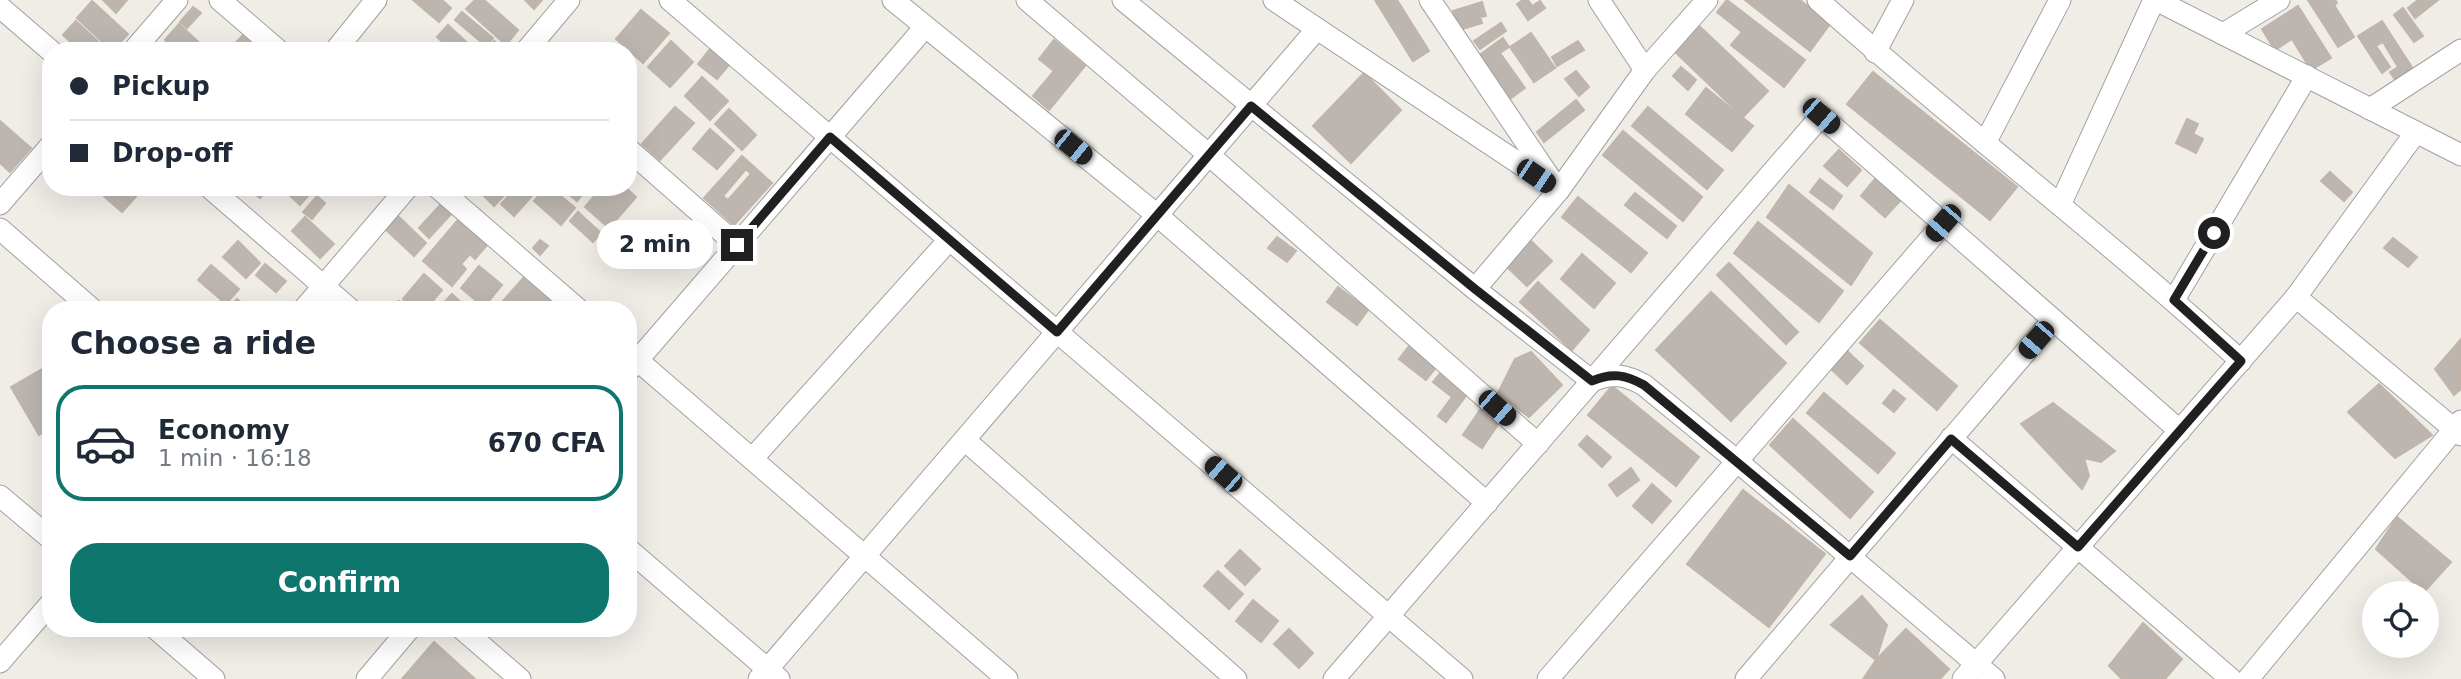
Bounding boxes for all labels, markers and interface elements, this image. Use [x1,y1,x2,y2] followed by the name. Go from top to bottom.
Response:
[112,71,210,101] text: Pickup
[1799,94,1844,138] car
[1051,126,1096,168] car
[112,138,233,168] text: Drop-off
[1513,156,1560,196] car
[1922,200,1965,246] car
[2198,217,2230,249] route start
[597,220,712,270] callout: 2 min
[721,229,753,261] route end
[619,231,691,257] text: 2 min
[2015,317,2058,363] car
[70,324,316,362] text: Choose a ride
[1475,386,1520,430] car
[74,412,137,475] icon: car
[158,415,289,445] text: Economy
[488,428,605,458] text: 670 CFA
[158,445,312,471] text: 1 min · 16:18
[1201,452,1246,496] car
[70,543,609,623] button: Confirm
[2362,581,2439,658] map controls
[2362,581,2439,658] button: locate

